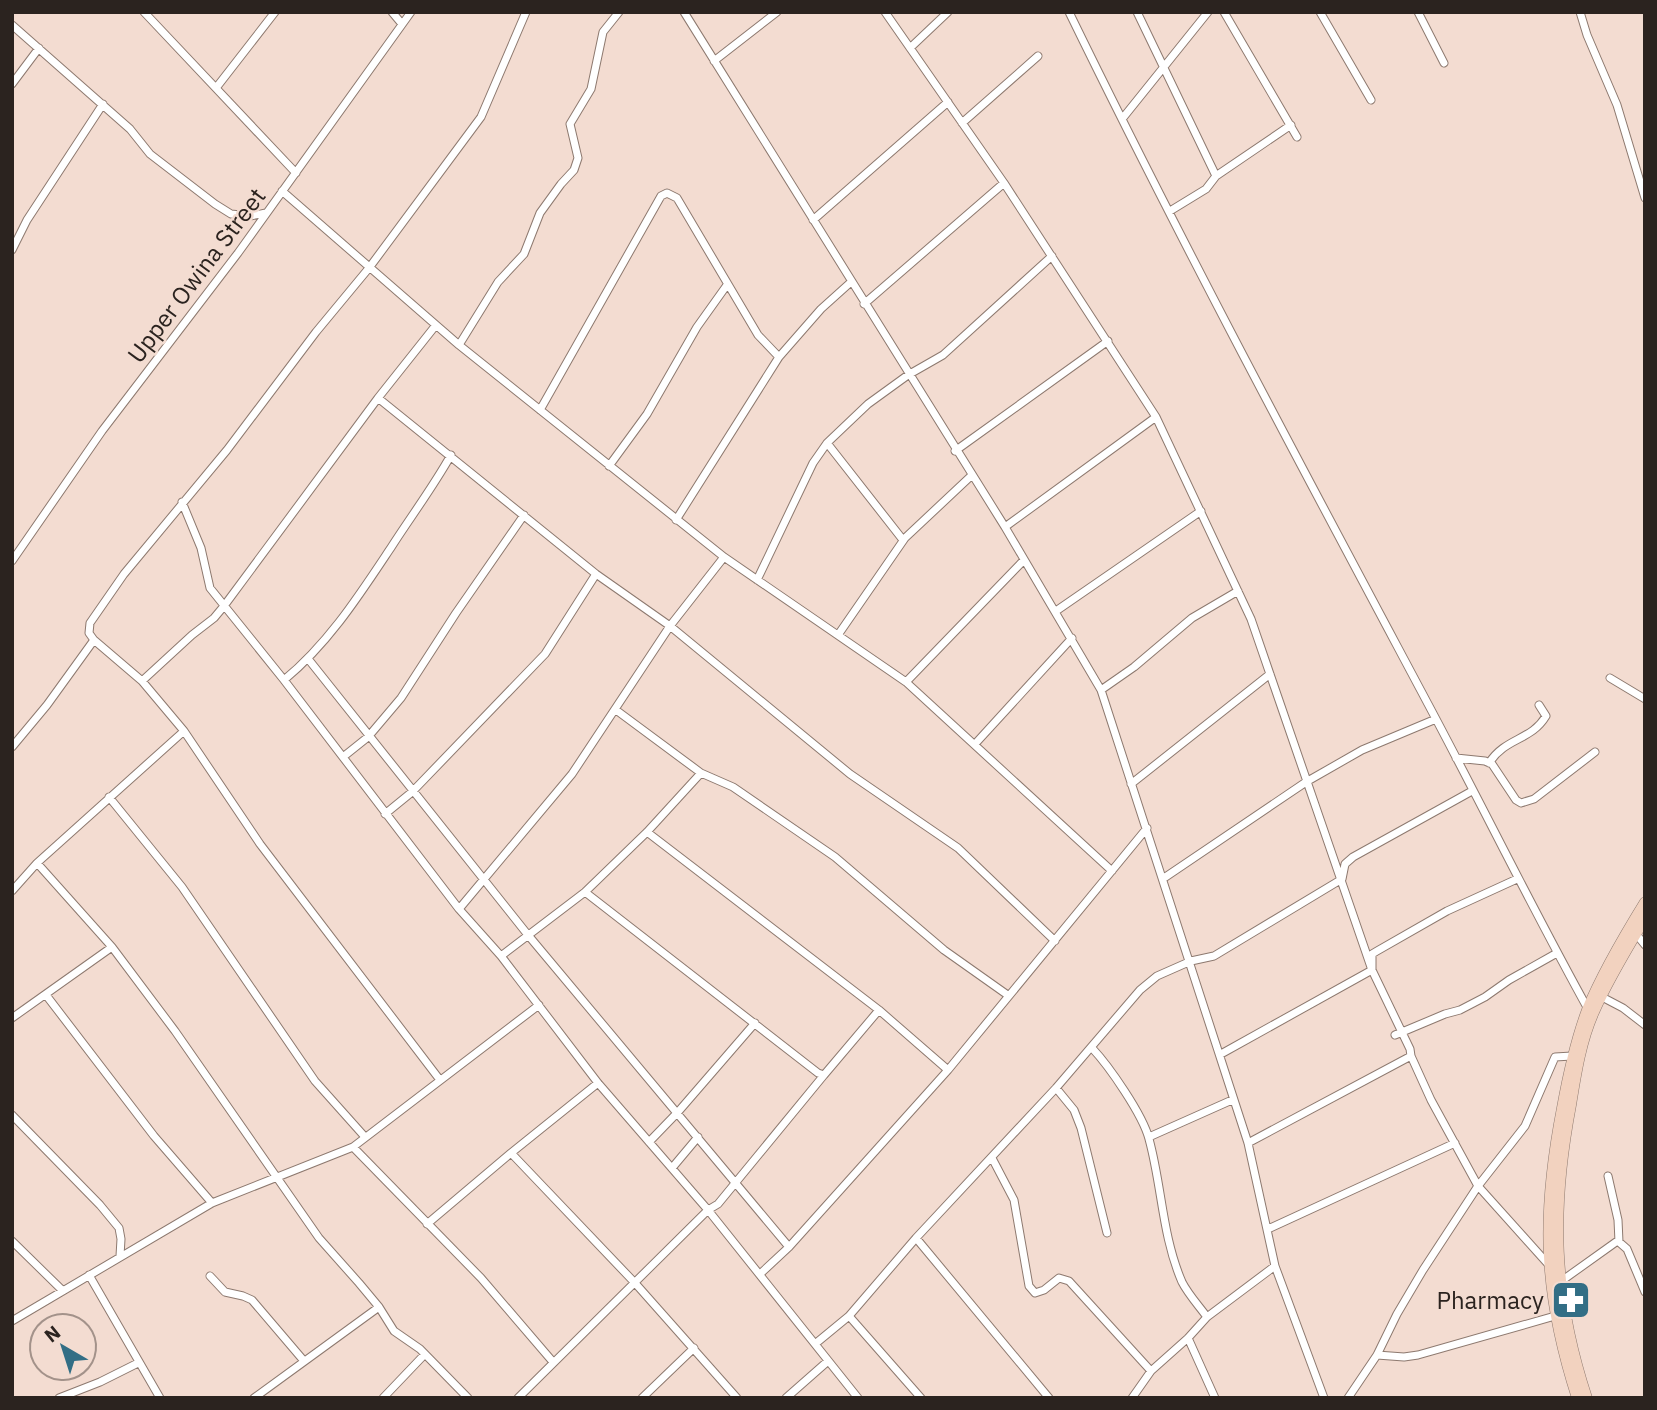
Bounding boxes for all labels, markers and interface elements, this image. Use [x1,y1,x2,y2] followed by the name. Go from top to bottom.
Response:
[120,181,272,369] street label: Upper Owina Street
[1550,1279,1592,1321] pharmacy icon: Pharmacy
[1436,1284,1544,1316] place label: Pharmacy
[28,1312,98,1382] north arrow
[39,1320,65,1347] text: N

